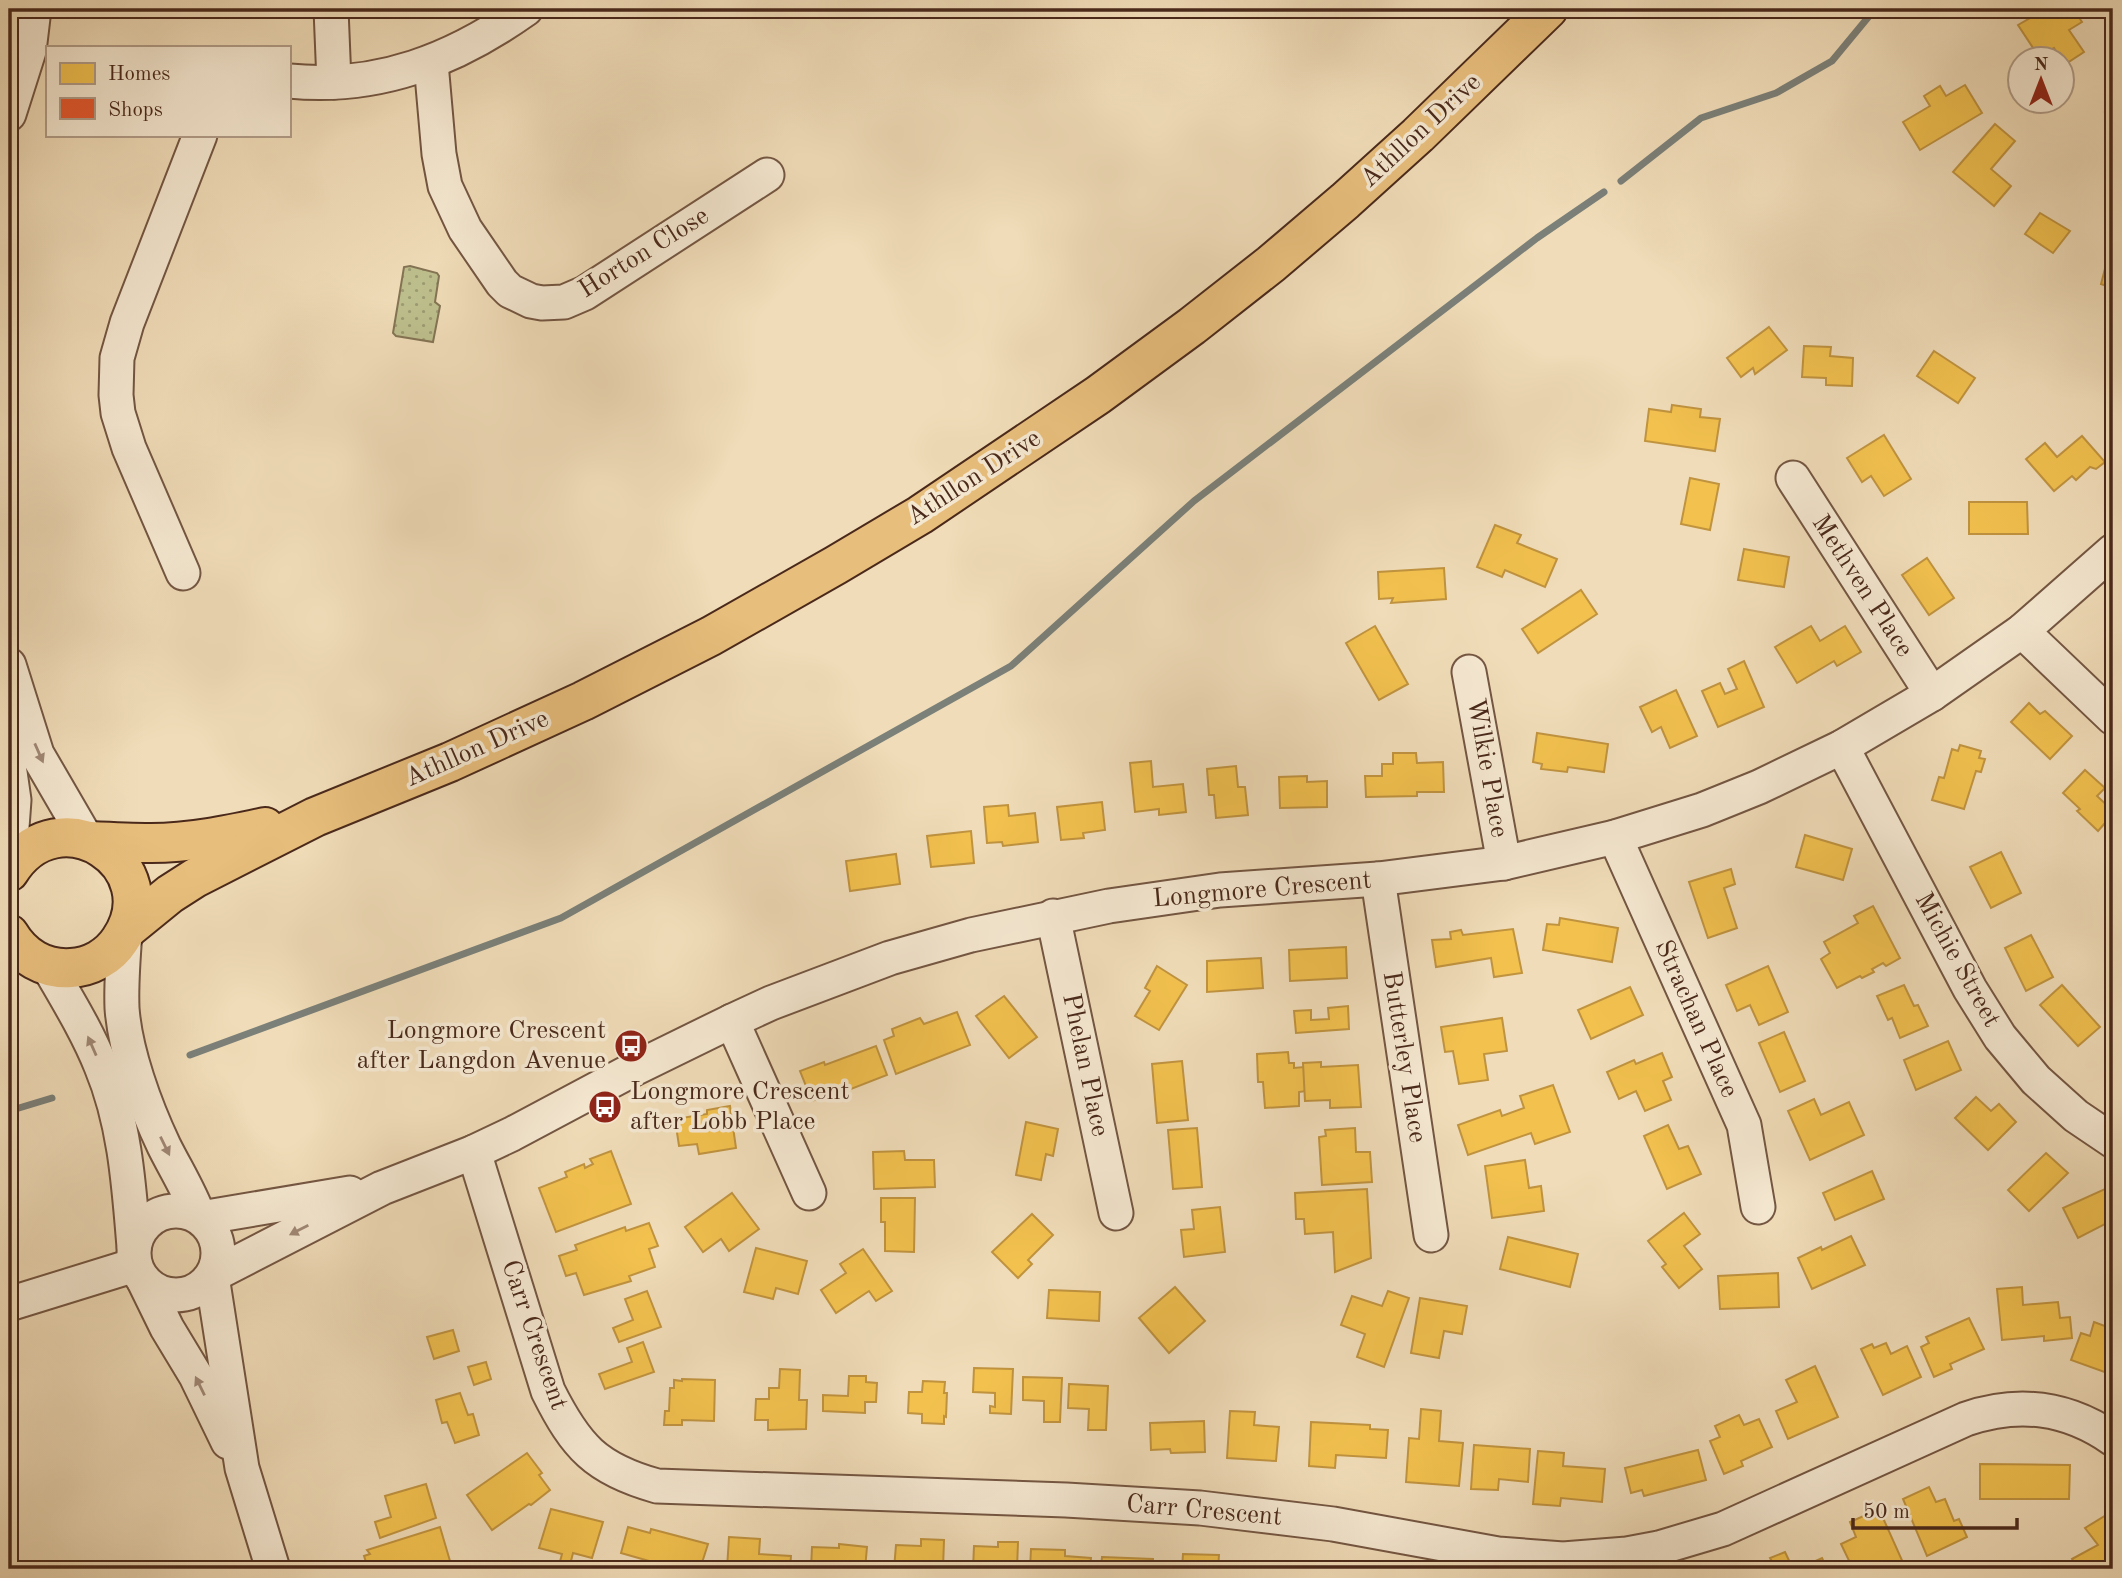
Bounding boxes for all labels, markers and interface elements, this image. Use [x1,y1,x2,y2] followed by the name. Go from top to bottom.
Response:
[46,46,290,136] legend
[2007,46,2076,116] north arrow
[2034,56,2049,75] text: N
[108,64,170,85] text: Homes
[1356,69,1486,193] street label: Athllon Drive
[108,100,163,121] text: Shops
[574,203,714,303] street label: Horton Close
[902,425,1046,531] street label: Athllon Drive
[1807,510,1917,662] street label: Methven Place
[1462,696,1512,840] street label: Wilkie Place
[401,706,553,792] street label: Athllon Drive
[33,743,44,764] one-way arrow
[1151,867,1373,913] street label: Longmore Crescent
[1909,888,2005,1032] street label: Michie Street
[1650,936,1742,1102] street label: Strachan Place
[1378,969,1430,1145] street label: Butterley Place
[1057,991,1113,1139] street label: Phelan Place
[357,1018,606,1074] place label: Longmore Crescent after Langdon Avenue
[612,1027,650,1065] bus stop icon: Longmore Crescent after Langdon Avenue
[86,1036,98,1056] one-way arrow
[630,1079,850,1135] place label: Longmore Crescent after Lobb Place
[586,1088,624,1126] bus stop icon: Longmore Crescent after Lobb Place
[159,1136,170,1156] one-way arrow
[289,1225,309,1236] one-way arrow
[496,1257,572,1413] street label: Carr Crescent
[195,1376,206,1396] one-way arrow
[1853,1487,2017,1531] scale bar
[1125,1491,1283,1531] street label: Carr Crescent
[1863,1502,1910,1523] text: 50 m

